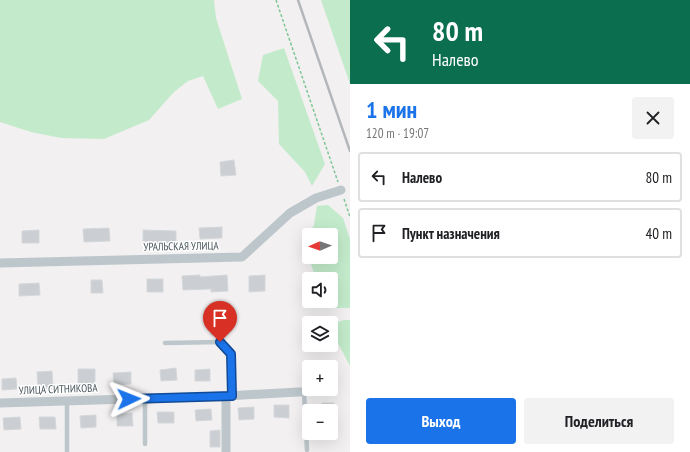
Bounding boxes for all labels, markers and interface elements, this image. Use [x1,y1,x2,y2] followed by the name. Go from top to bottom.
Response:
[432,12,483,49] text: 80 m
[366,16,418,68] icon: left
[432,48,479,71] text: Налево
[366,94,417,125] text: 1 мин
[632,97,674,139] button: close
[366,125,429,142] text: 120 m · 19:07
[368,166,390,188] icon: left
[402,168,442,187] text: Налево
[646,168,672,187] text: 80 m
[368,222,390,244] icon: arrive
[402,224,500,243] text: Пункт назначения
[646,224,672,243] text: 40 m
[302,228,338,264] north arrow
[302,228,338,440] map controls
[143,238,220,254] street label: УРАЛЬСКАЯ УЛИЦА
[302,272,338,308] button: sound
[203,301,237,342] pin
[209,307,231,329] icon: arrive
[302,316,338,352] button: layers
[302,360,338,396] button: +
[108,378,150,420] position arrow
[18,381,99,397] street label: УЛИЦА СИТНИКОВА
[366,398,516,444] button: Выход
[524,398,674,444] button: Поделиться
[302,404,338,440] button: −

